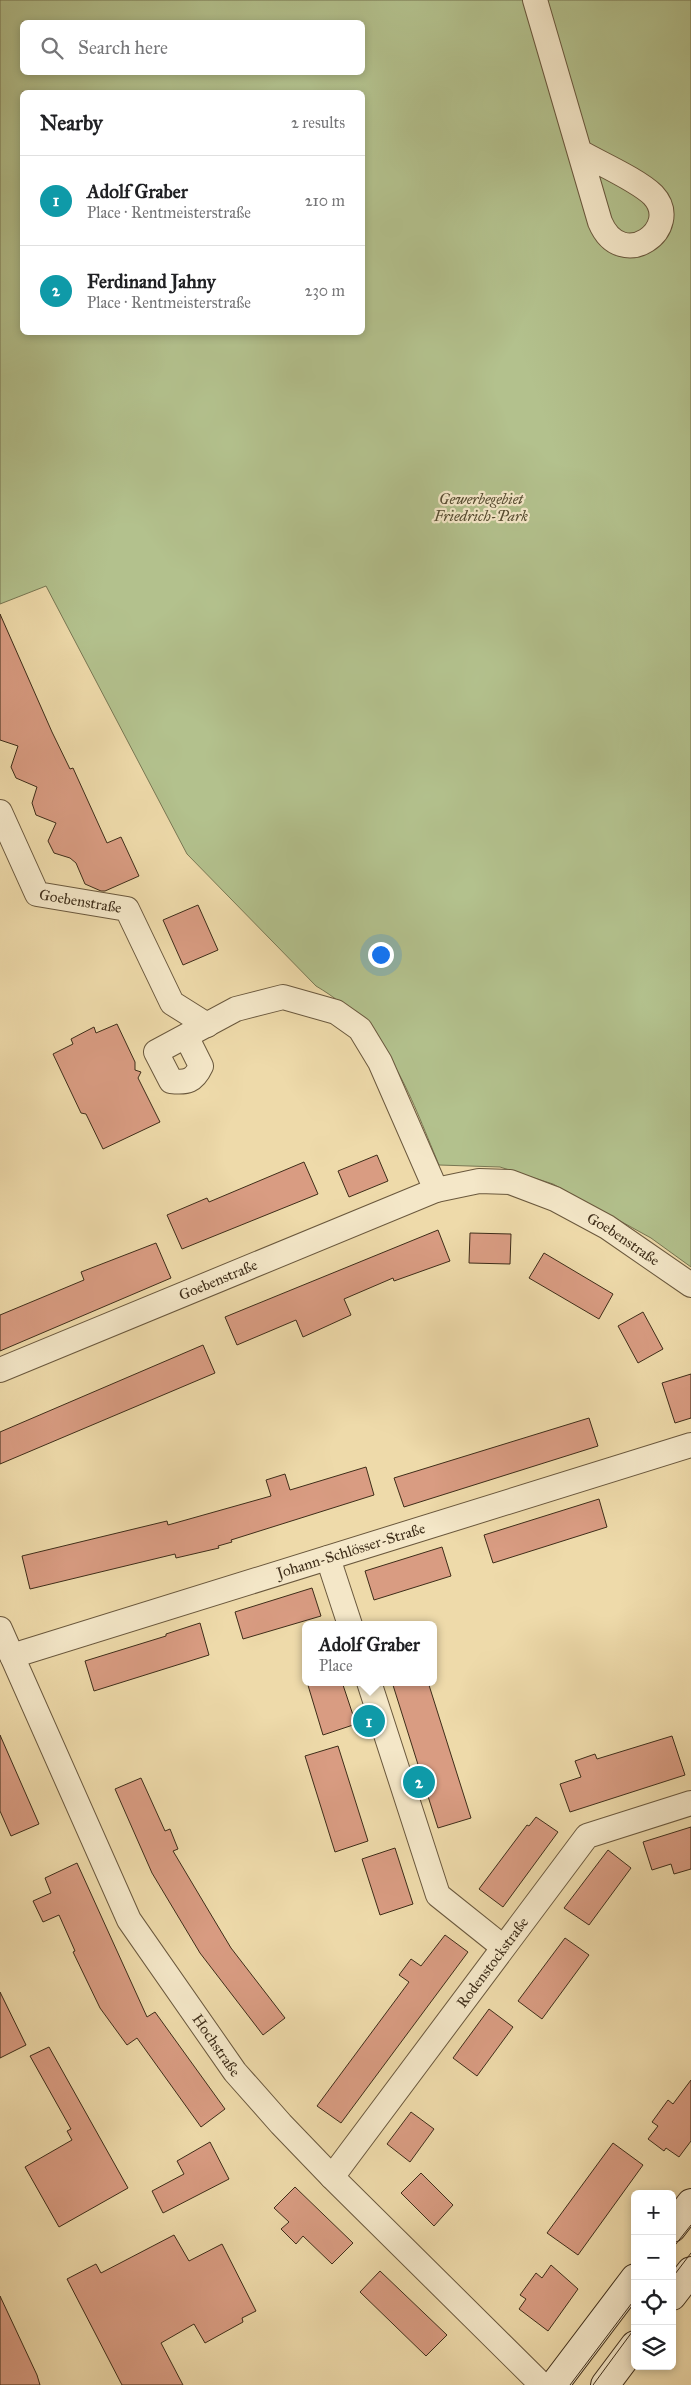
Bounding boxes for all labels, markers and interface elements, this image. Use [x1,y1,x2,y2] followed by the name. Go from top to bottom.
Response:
[20,20,365,75] search box
[38,34,66,62] icon: search
[78,36,168,59] text: Search here
[40,110,103,136] text: Nearby
[291,113,345,132] text: 2 results
[87,180,188,203] text: Adolf Graber
[53,191,59,210] text: 1
[305,191,345,210] text: 210 m
[87,203,251,222] text: Place · Rentmeisterstraße
[87,270,216,293] text: Ferdinand Jahny
[52,281,60,300] text: 2
[305,281,345,300] text: 230 m
[87,293,251,312] text: Place · Rentmeisterstraße
[433,490,528,525] park label: Gewerbegebiet Friedrich-Park
[38,886,123,917] street label: Goebenstraße
[368,942,394,968] your location
[584,1209,663,1270] street label: Goebenstraße
[176,1256,260,1304] street label: Goebenstraße
[273,1519,427,1584] street label: Johann-Schlösser-Straße
[302,1621,437,1686] popup
[319,1633,420,1656] text: Adolf Graber
[319,1656,353,1675] text: Place
[353,1702,385,1740] pin: 1
[403,1763,435,1801] pin: 2
[453,1913,532,2011] street label: Rodenstockstraße
[188,2011,244,2080] street label: Hochstraße
[631,2190,676,2370] map controls
[631,2190,676,2235] button: +
[631,2235,676,2280] button: −
[631,2280,676,2325] button: locate
[631,2325,676,2370] button: layers

